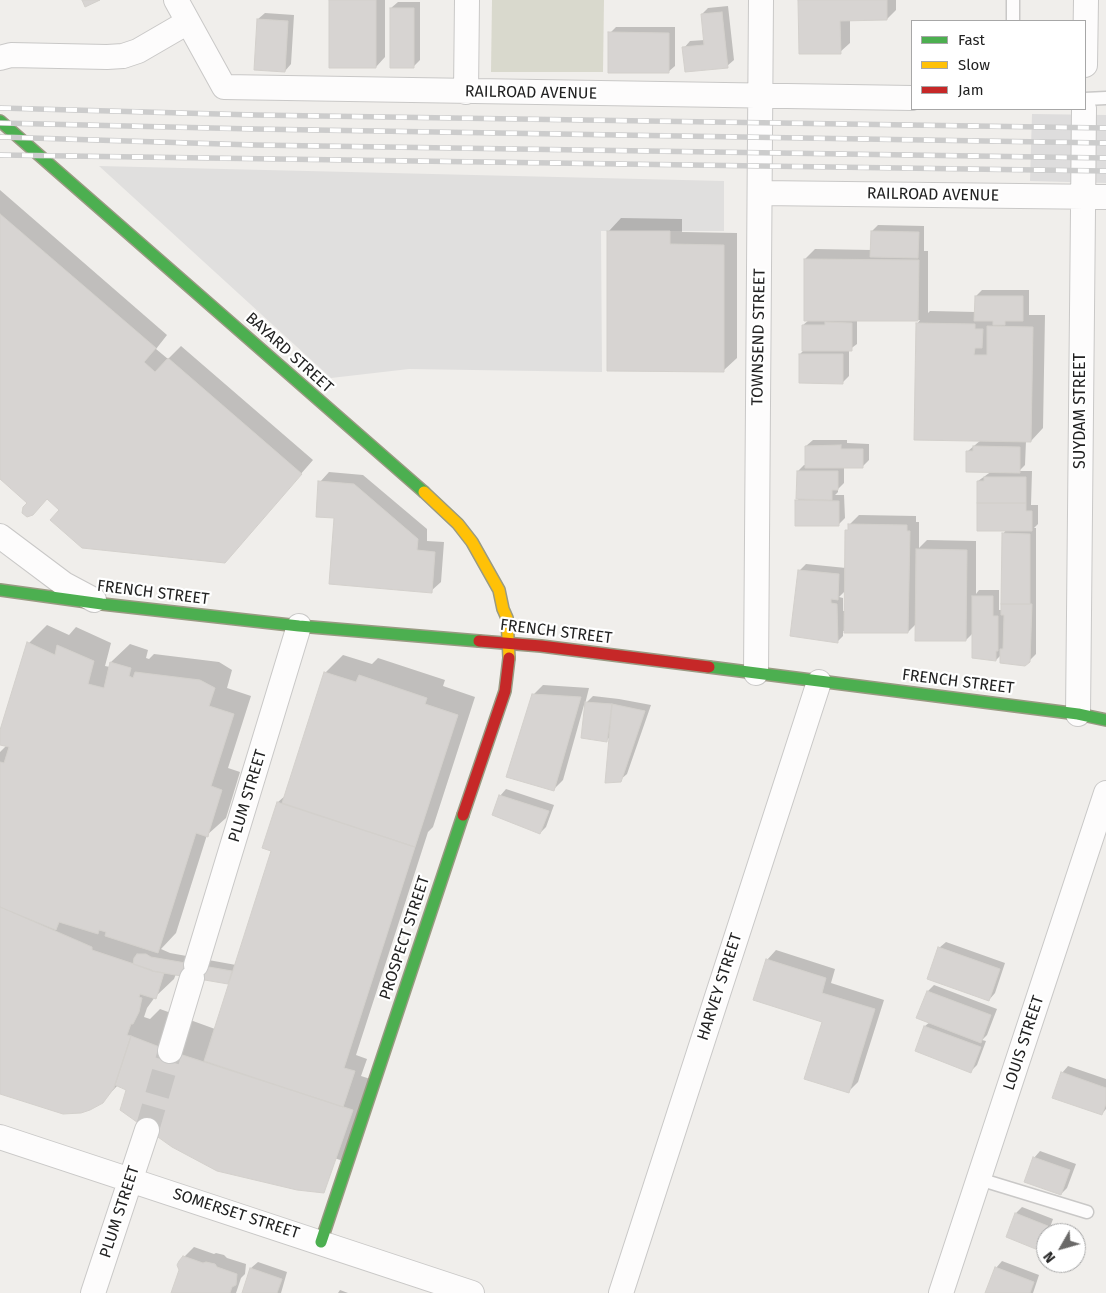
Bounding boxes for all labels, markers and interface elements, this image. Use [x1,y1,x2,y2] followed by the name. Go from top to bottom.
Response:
[911,20,1086,110] legend
[958,31,985,49] text: Fast
[958,56,990,74] text: Slow
[958,81,984,99] text: Jam
[465,82,597,104] street label: RAILROAD AVENUE
[867,184,999,206] street label: RAILROAD AVENUE
[748,268,770,406] street label: TOWNSEND STREET
[241,309,337,397] street label: BAYARD STREET
[1071,353,1091,469] street label: SUYDAM STREET
[96,577,210,609] street label: FRENCH STREET
[499,616,613,648] street label: FRENCH STREET
[901,666,1015,698] street label: FRENCH STREET
[225,747,271,845] street label: PLUM STREET
[376,874,434,1002] street label: PROSPECT STREET
[694,931,746,1043] street label: HARVEY STREET
[1000,993,1048,1093] street label: LOUIS STREET
[96,1163,144,1261] street label: PLUM STREET
[170,1185,302,1243] street label: SOMERSET STREET
[1036,1223,1086,1273] north arrow
[1040,1248,1059,1266] text: N

